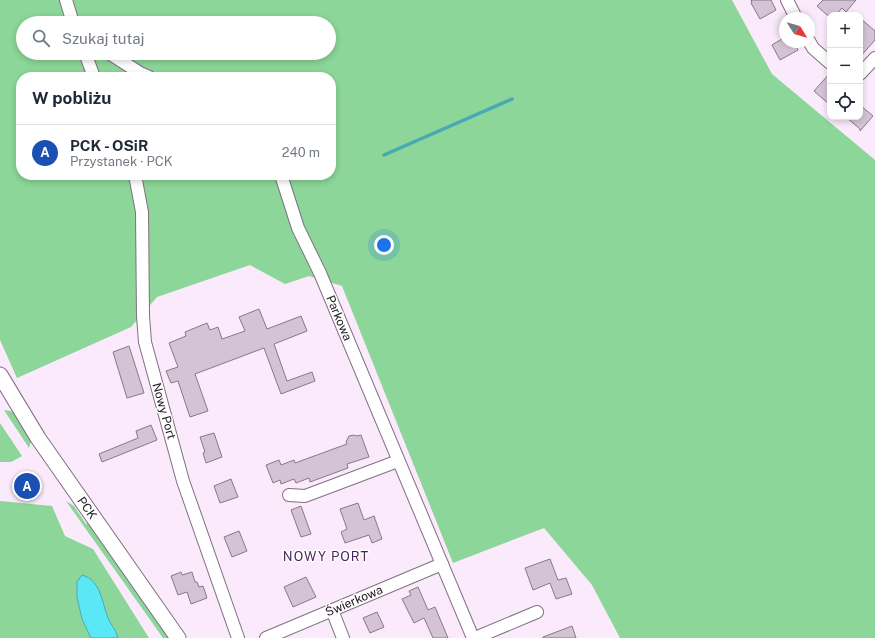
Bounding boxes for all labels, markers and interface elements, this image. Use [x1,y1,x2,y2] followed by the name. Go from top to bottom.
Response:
[779,12,815,48] north arrow
[827,12,863,120] map controls
[827,12,863,48] button: +
[16,16,336,60] search box
[30,27,52,49] icon: search
[62,30,145,47] text: Szukaj tutaj
[827,48,863,84] button: −
[827,84,863,120] button: locate
[32,88,111,108] text: W pobliżu
[70,137,148,154] text: PCK - OSiR
[40,145,50,160] text: A
[282,145,320,160] text: 240 m
[70,154,173,169] text: Przystanek · PCK
[374,235,394,255] your location
[323,293,355,343] street label: Parkowa
[149,381,179,441] street label: Nowy Port
[14,471,40,501] pin: A
[74,494,100,522] street label: PCK
[283,549,369,564] district label: NOWY PORT
[323,583,385,619] street label: Świerkowa

